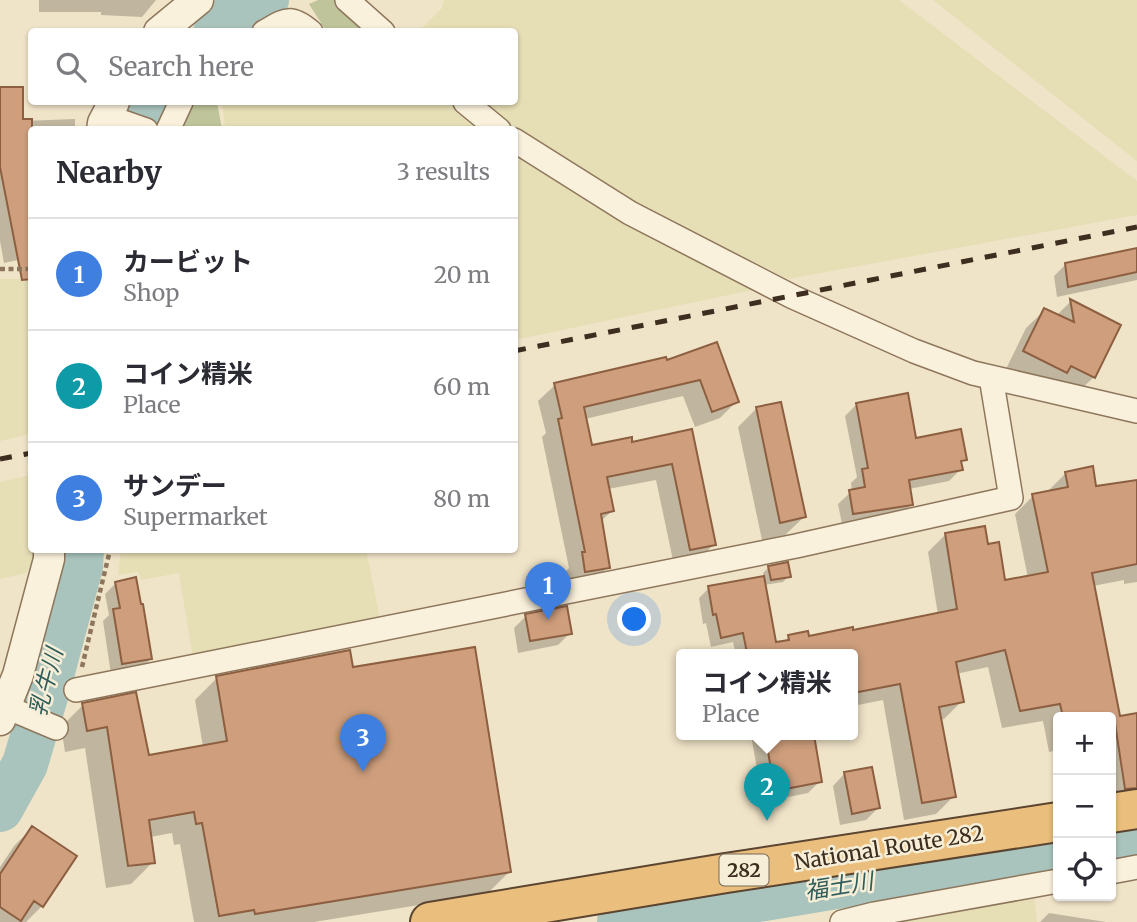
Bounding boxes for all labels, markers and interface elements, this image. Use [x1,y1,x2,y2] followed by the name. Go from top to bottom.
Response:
[28,28,518,105] search box
[52,48,90,86] icon: search
[108,50,254,83] text: Search here
[56,153,162,191] text: Nearby
[397,157,490,186] text: 3 results
[123,245,253,278] text: カービット
[74,260,84,289] text: 1
[434,260,490,289] text: 20 m
[123,278,179,307] text: Shop
[123,357,253,390] text: コイン精米
[72,372,86,401] text: 2
[433,372,490,401] text: 60 m
[123,390,180,419] text: Place
[123,469,227,502] text: サンデー
[72,484,86,513] text: 3
[433,484,490,513] text: 80 m
[123,502,268,531] text: Supermarket
[525,562,571,620] pin: 1
[617,602,651,636] your location
[23,642,69,719] water label: 乳牛川
[676,649,858,740] popup
[702,666,832,699] text: コイン精米
[702,699,759,728] text: Place
[1053,712,1116,901] map controls
[1053,712,1116,775] button: +
[340,714,386,772] pin: 3
[744,763,790,821] pin: 2
[1053,775,1116,838] button: −
[792,819,986,876] street label: National Route 282
[1053,838,1116,901] button: locate
[720,855,768,886] road number: 282
[803,865,878,905] water label: 福士川

